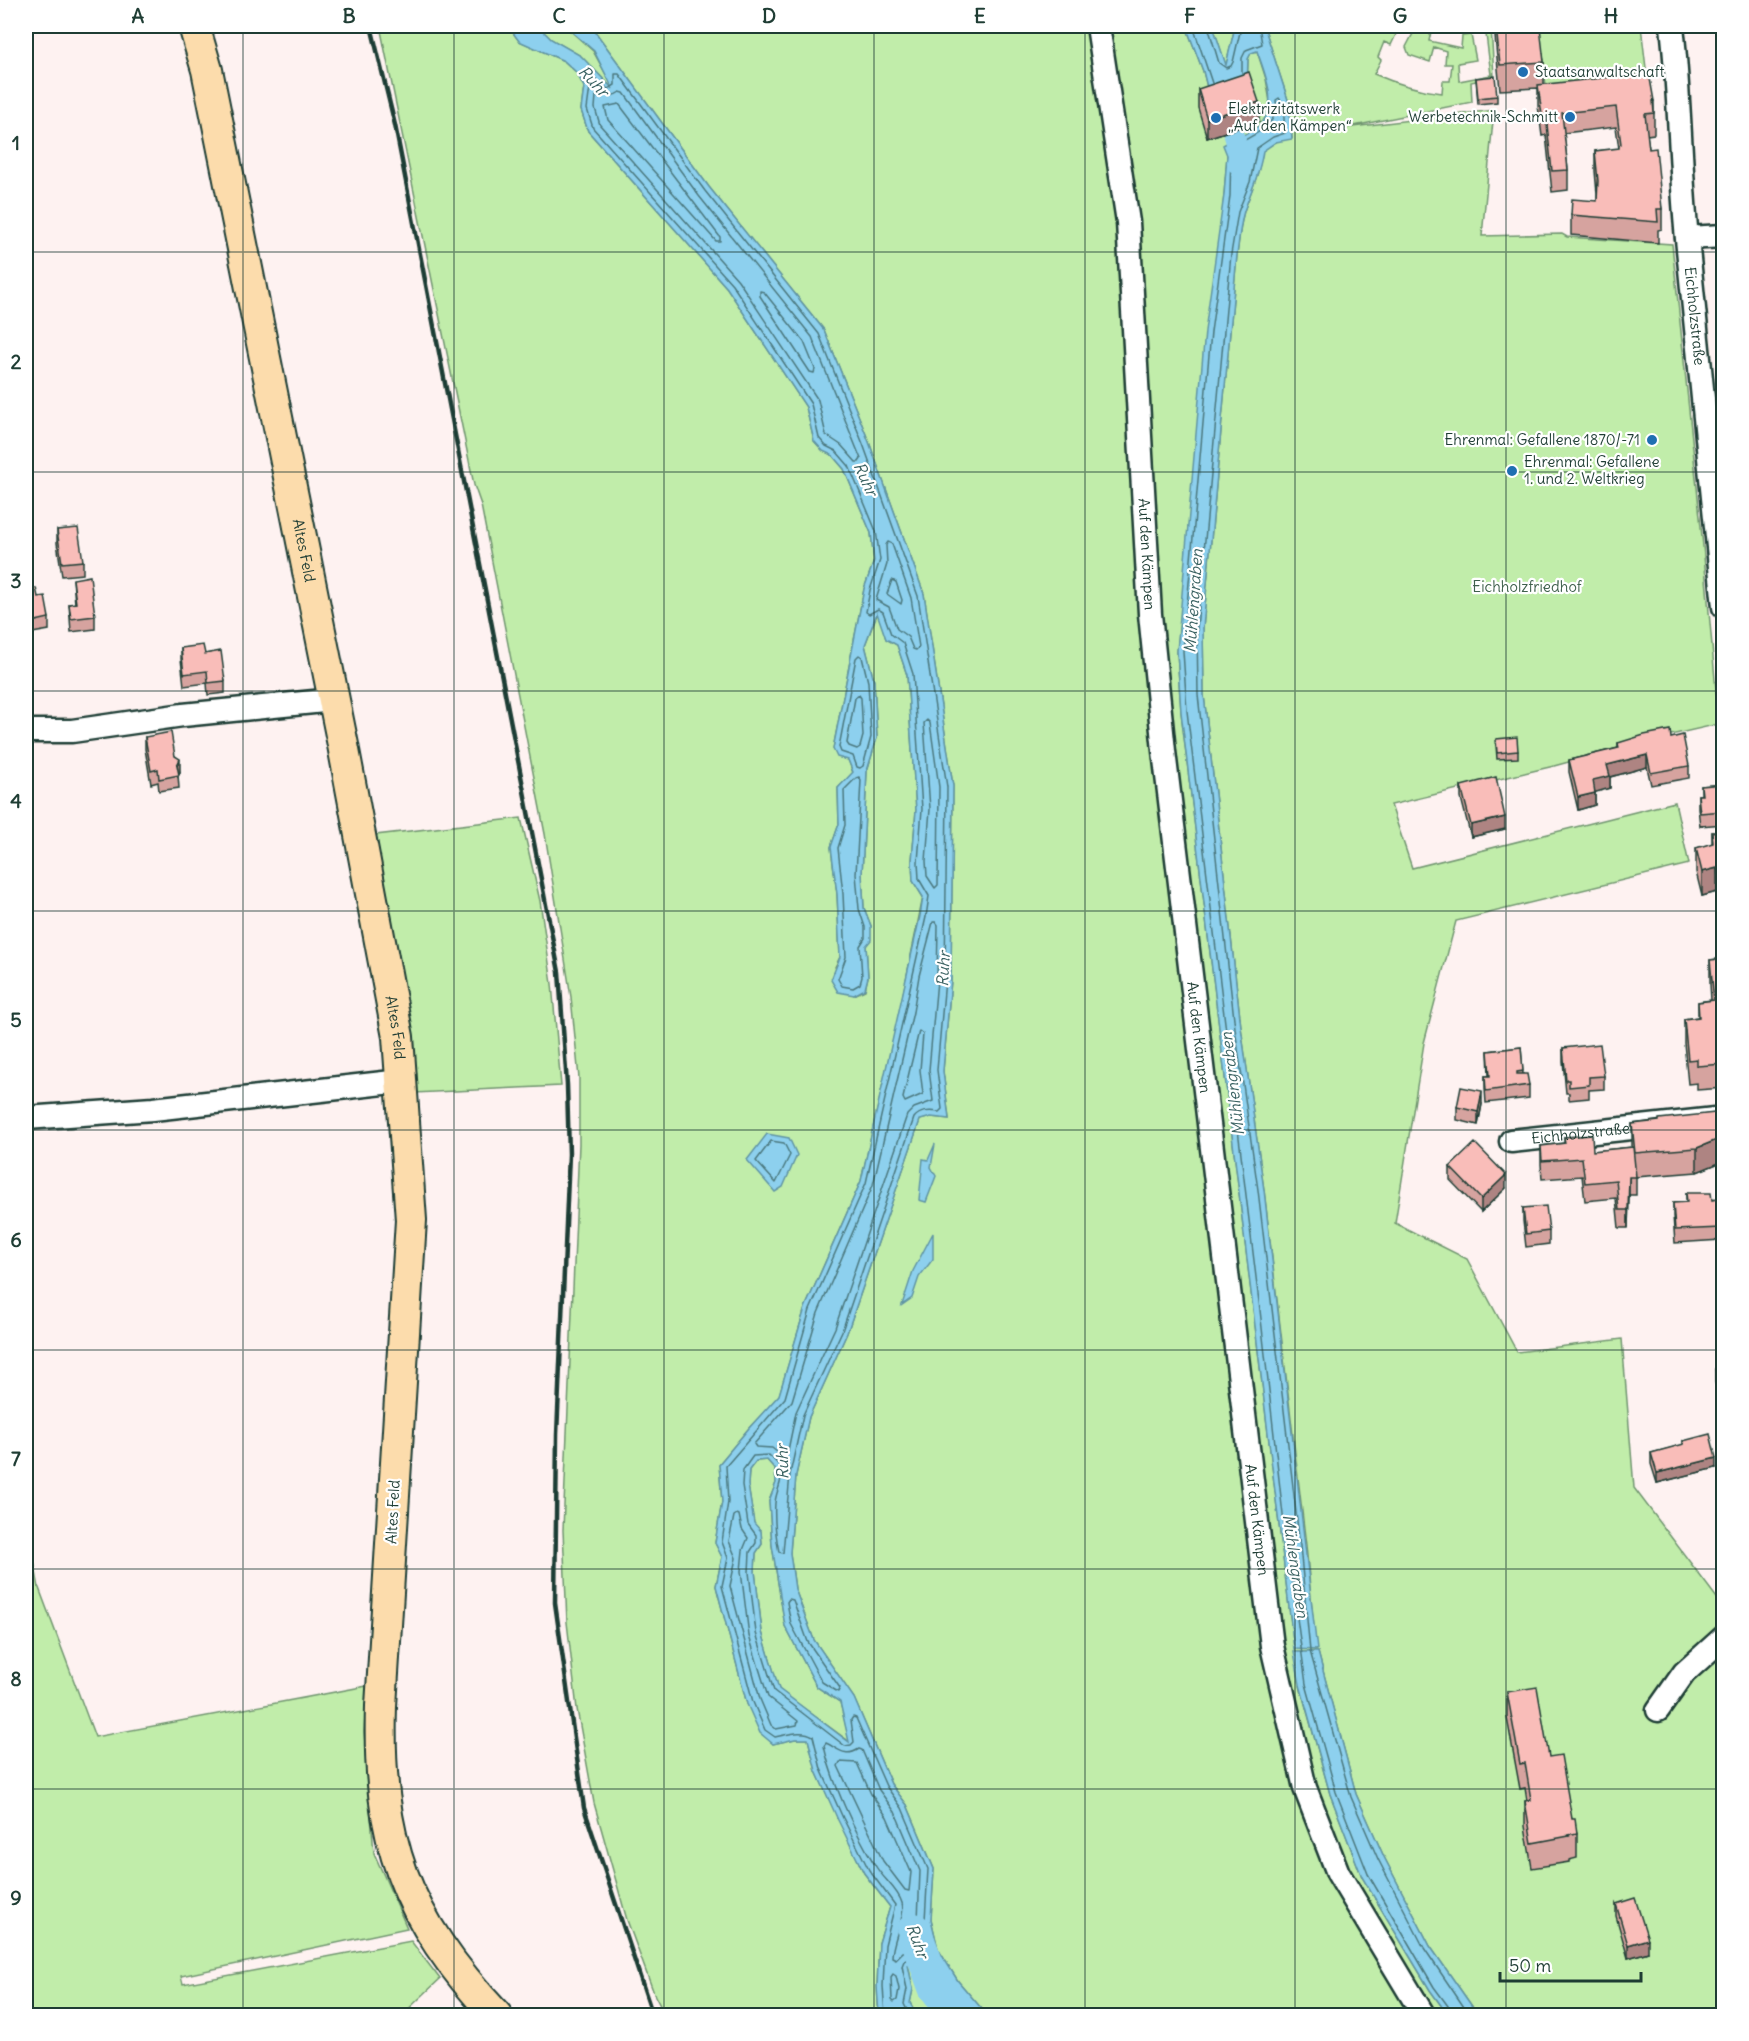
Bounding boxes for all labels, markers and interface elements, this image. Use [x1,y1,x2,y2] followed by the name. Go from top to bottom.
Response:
[132,3,145,28] text: A
[342,3,356,28] text: B
[552,3,566,28] text: C
[762,3,776,28] text: D
[974,3,986,28] text: E
[1184,3,1196,28] text: F
[1393,3,1407,28] text: G
[1604,3,1618,28] text: H
[575,61,615,102] water label: Ruhr
[1535,62,1665,81] place label: Staatsanwaltschaft
[1516,65,1530,79] marker: Staatsanwaltschaft
[1228,99,1352,135] place label: Elektrizitätswerk „Auf den Kämpen“
[1408,107,1558,126] place label: Werbetechnik-Schmitt
[1563,110,1577,124] marker: Werbetechnik-Schmitt
[1209,111,1223,125] marker: Elektrizitätswerk „Auf den Kämpen“
[12,130,20,155] text: 1
[1681,266,1710,366] street label: Eichholzstraße
[11,349,22,374] text: 2
[1445,430,1640,449] place label: Ehrenmal: Gefallene 1870/-71
[1645,433,1659,447] marker: Ehrenmal: Gefallene 1870/-71
[1524,452,1660,488] place label: Ehrenmal: Gefallene 1. und 2. Weltkrieg
[850,459,884,501] water label: Ruhr
[1505,464,1519,478] marker: Ehrenmal: Gefallene 1. und 2. Weltkrieg
[1135,498,1160,611] street label: Auf den Kämpen
[289,517,320,584] street label: Altes Feld
[1179,548,1207,654] water label: Mühlengraben
[10,568,22,593] text: 3
[1472,577,1583,596] park label: Eichholzfriedhof
[10,788,22,813] text: 4
[932,948,954,987] water label: Ruhr
[1183,980,1215,1094] street label: Auf den Kämpen
[381,994,410,1060] street label: Altes Feld
[10,1007,22,1032] text: 5
[1216,1030,1248,1137] water label: Mühlengraben
[1530,1118,1631,1148] street label: Eichholzstraße
[10,1227,22,1252] text: 6
[771,1442,793,1480] water label: Ruhr
[11,1446,21,1471] text: 7
[1241,1463,1273,1577] street label: Auf den Kämpen
[381,1479,404,1545] street label: Altes Feld
[1279,1513,1313,1620] water label: Mühlengraben
[10,1666,22,1691] text: 8
[10,1885,22,1910] text: 9
[903,1921,934,1963] water label: Ruhr
[1500,1945,1641,1983] scale bar
[1509,1954,1551,1977] text: 50 m

